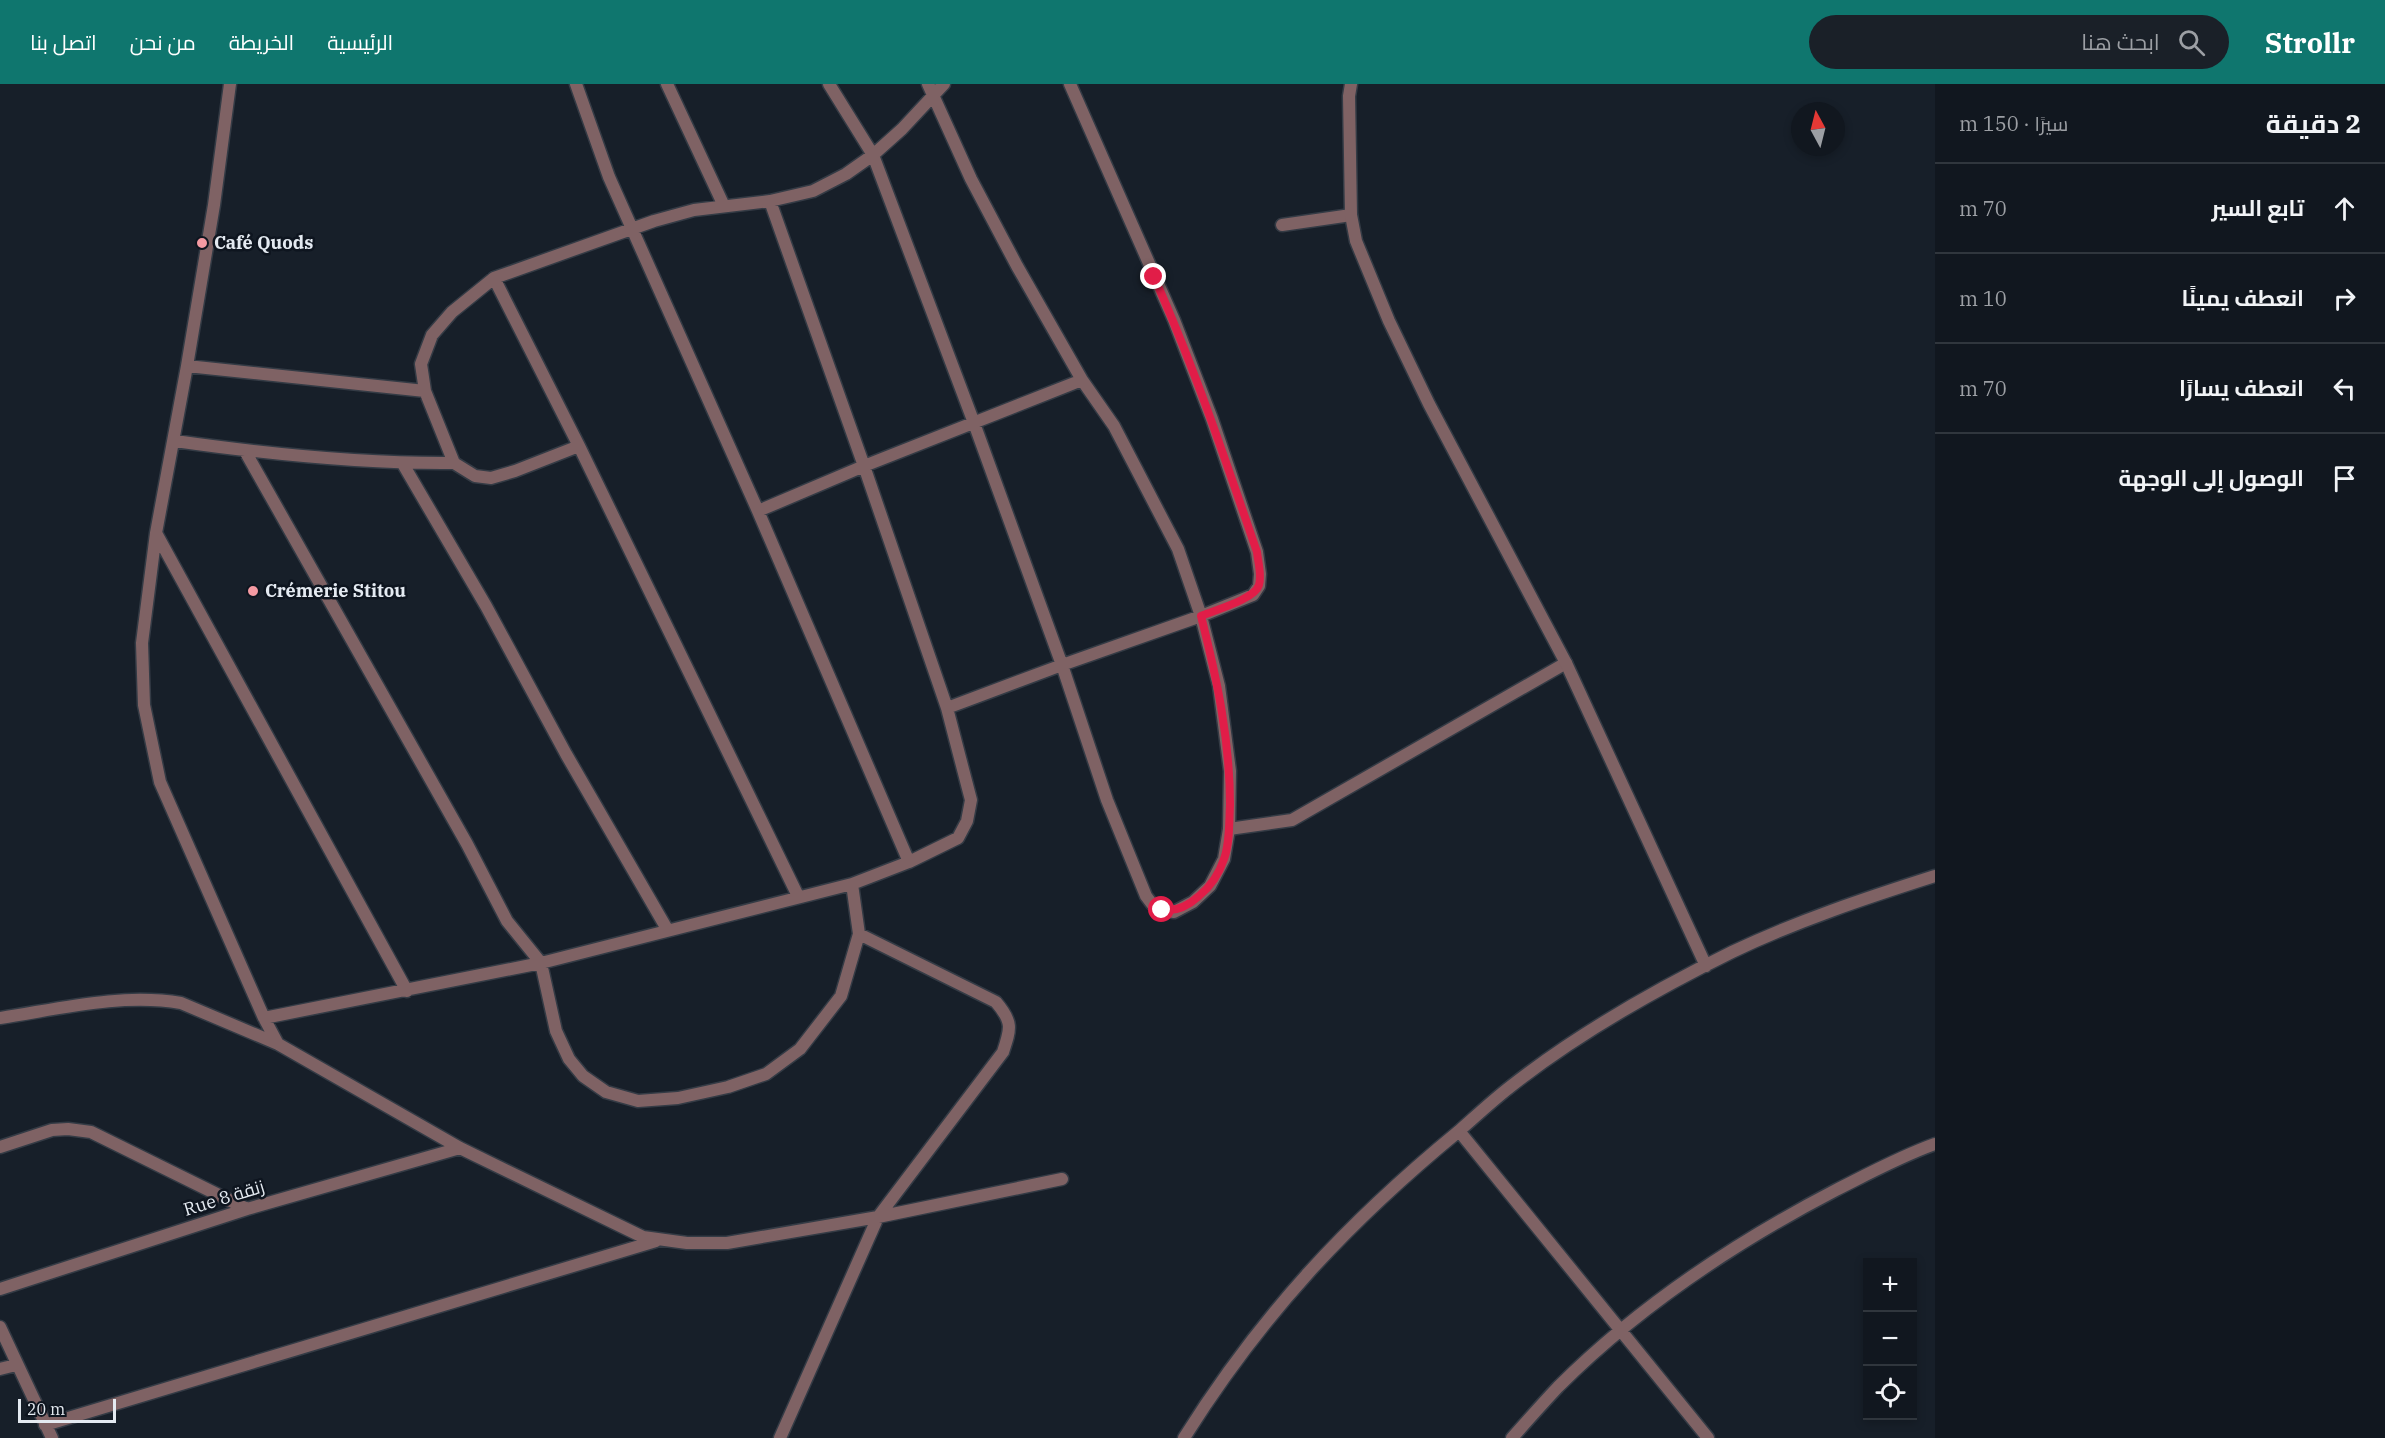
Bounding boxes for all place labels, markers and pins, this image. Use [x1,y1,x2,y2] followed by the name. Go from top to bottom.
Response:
[214,231,313,254] place label: Café Quods
[195,236,209,250] marker: Café Quods
[265,579,406,602] place label: Crémerie Stitou
[246,584,260,598] marker: Crémerie Stitou

